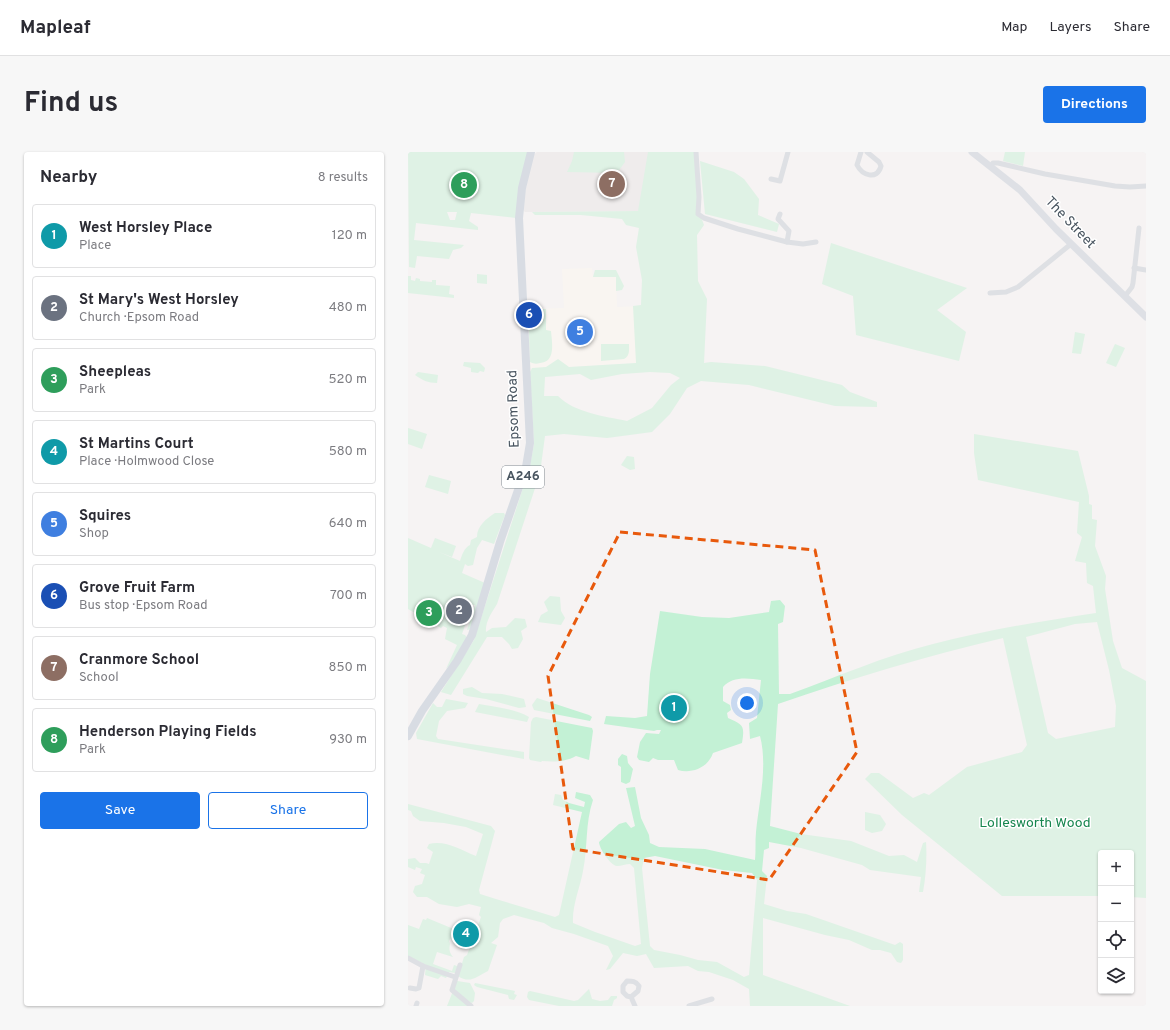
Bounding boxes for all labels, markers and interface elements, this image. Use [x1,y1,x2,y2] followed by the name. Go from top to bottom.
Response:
[20,16,91,40] text: Mapleaf
[1001,19,1027,36] text: Map
[1049,19,1091,36] text: Layers
[1113,19,1150,36] text: Share
[24,86,118,122] text: Find us
[1043,86,1146,123] button: Directions
[40,167,97,189] text: Nearby
[599,169,625,199] pin: 7
[318,170,368,186] text: 8 results
[451,170,477,200] pin: 8
[1041,193,1099,253] street label: The Street
[79,219,212,238] text: West Horsley Place
[51,228,57,244] text: 1
[332,228,367,244] text: 120 m
[79,238,111,254] text: Place
[79,291,239,310] text: St Mary's West Horsley
[50,300,58,316] text: 2
[329,300,367,316] text: 480 m
[516,300,542,330] pin: 6
[79,310,199,326] text: Church · Epsom Road
[567,317,593,347] pin: 5
[79,363,151,382] text: Sheepleas
[504,370,524,448] street label: Epsom Road
[50,372,58,388] text: 3
[329,372,367,388] text: 520 m
[79,382,106,398] text: Park
[79,435,194,454] text: St Martins Court
[50,444,58,460] text: 4
[329,444,367,460] text: 580 m
[79,454,214,470] text: Place · Holmwood Close
[502,466,544,488] road number: A246
[79,507,131,526] text: Squires
[50,516,58,532] text: 5
[329,516,367,532] text: 640 m
[79,526,109,542] text: Shop
[79,579,195,598] text: Grove Fruit Farm
[50,588,58,604] text: 6
[330,588,367,604] text: 700 m
[446,596,472,626] pin: 2
[79,598,208,614] text: Bus stop · Epsom Road
[416,598,442,628] pin: 3
[79,651,199,670] text: Cranmore School
[51,660,57,676] text: 7
[329,660,367,676] text: 850 m
[79,670,119,686] text: School
[661,693,687,723] pin: 1
[737,693,757,713] your location
[79,723,257,742] text: Henderson Playing Fields
[50,732,58,748] text: 8
[329,732,367,748] text: 930 m
[79,742,106,758] text: Park
[40,792,200,829] button: Save
[208,792,368,829] button: Share
[979,815,1091,832] park label: Lollesworth Wood
[1098,850,1134,994] map controls
[1098,850,1134,886] button: +
[1098,886,1134,922] button: −
[453,919,479,949] pin: 4
[1098,922,1134,958] button: locate
[1098,958,1134,994] button: layers

